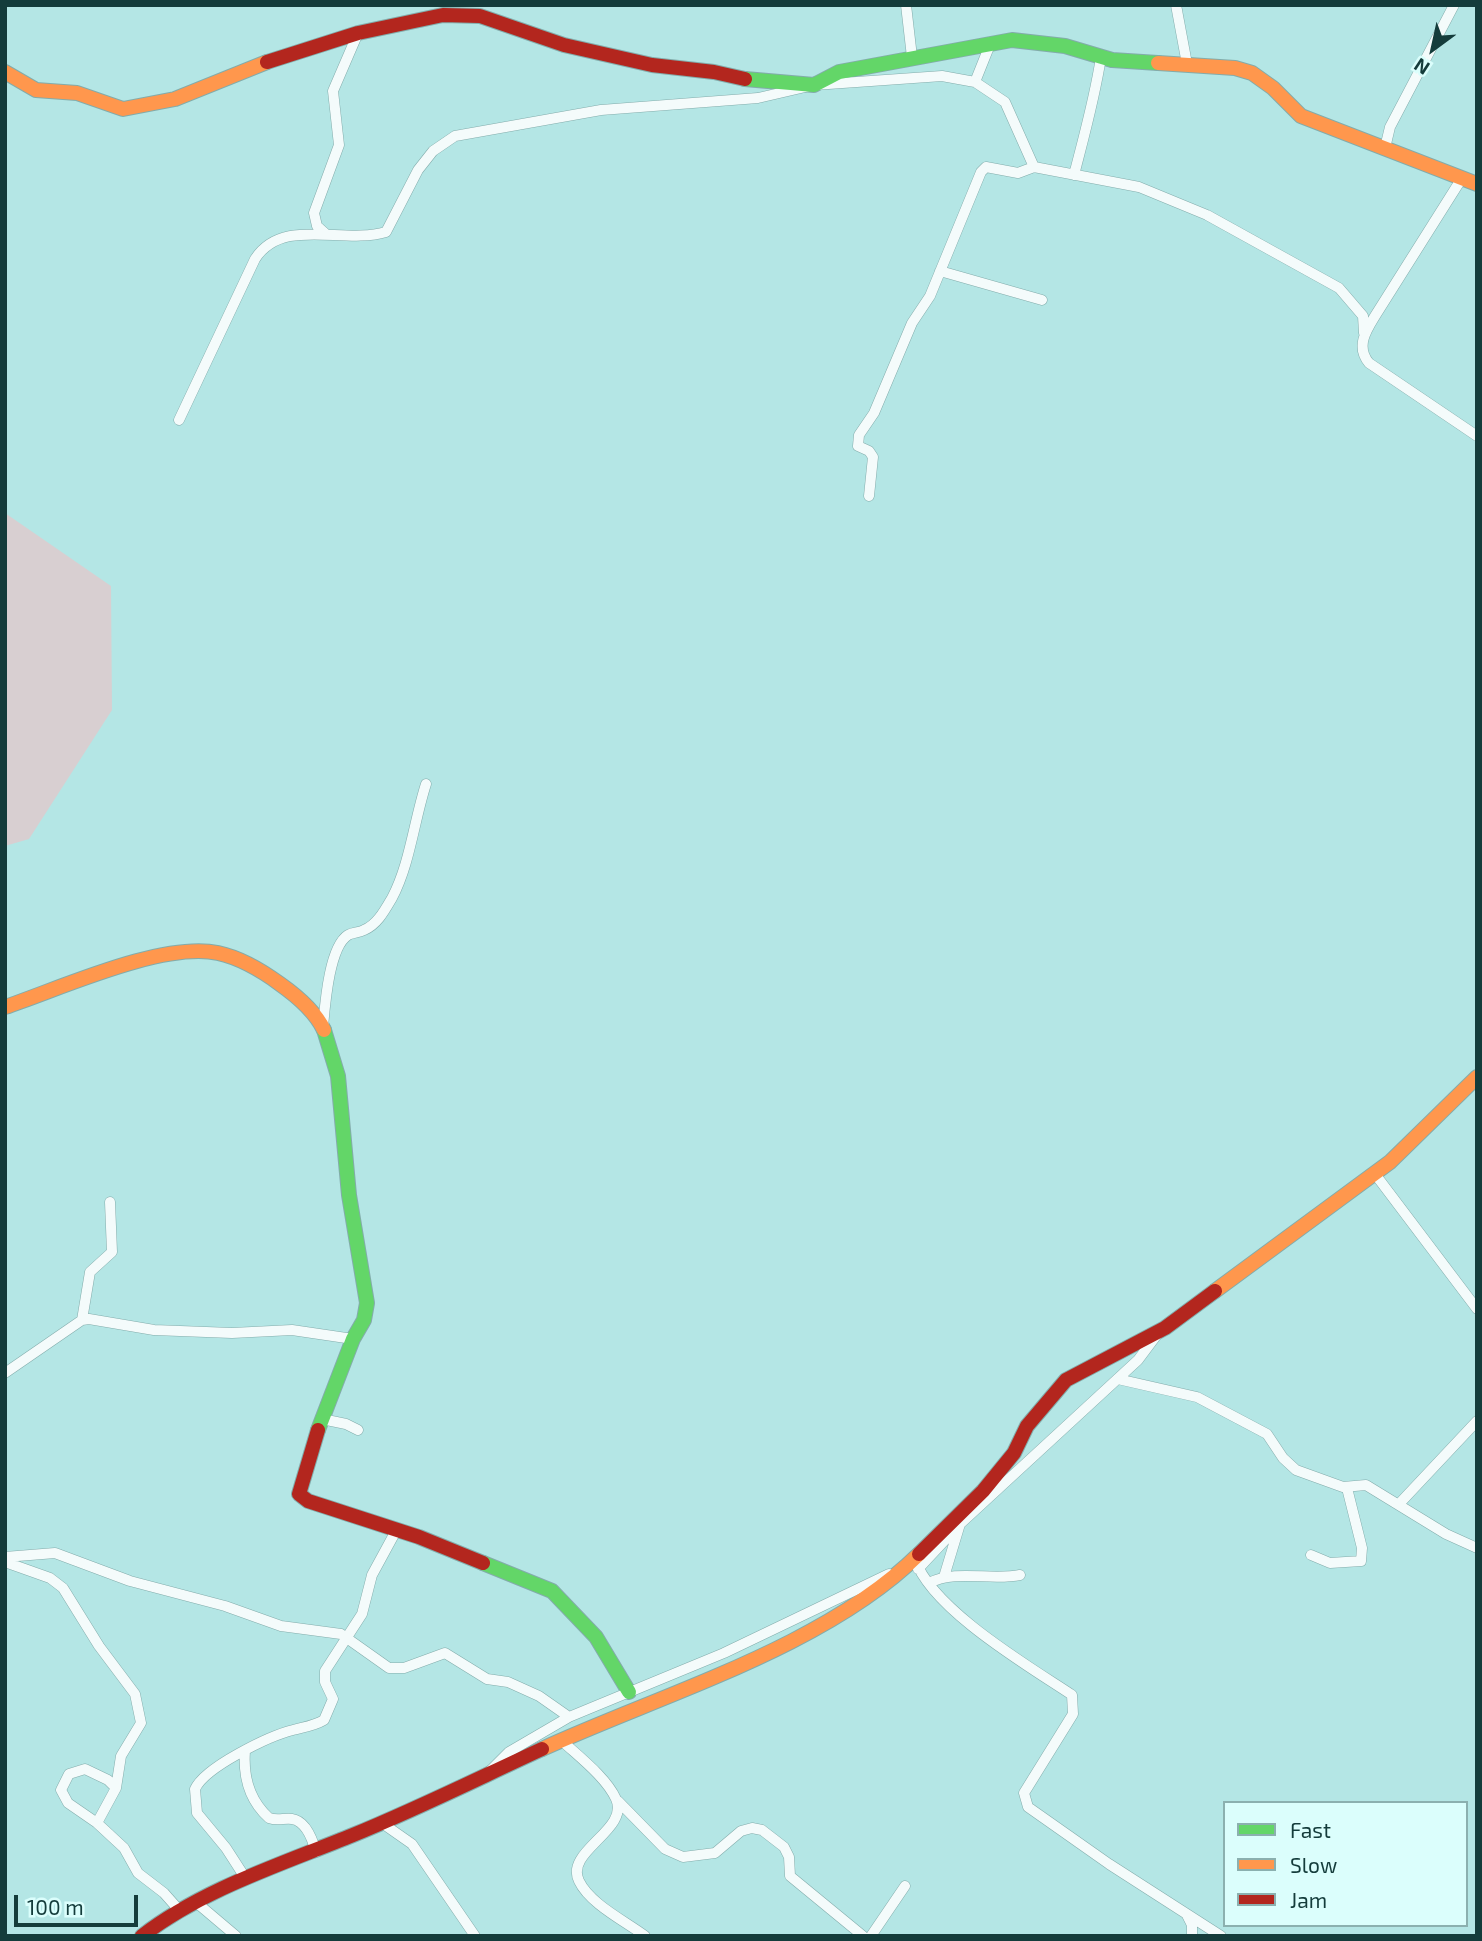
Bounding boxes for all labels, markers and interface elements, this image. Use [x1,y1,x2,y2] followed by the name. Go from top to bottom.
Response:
[1398,14,1468,84] north arrow
[1409,54,1433,80] text: N
[1223,1801,1468,1927] legend
[1290,1817,1331,1842] text: Fast
[1290,1852,1337,1877] text: Slow
[18,1882,142,1926] scale bar
[1290,1887,1327,1912] text: Jam
[27,1894,84,1919] text: 100 m

